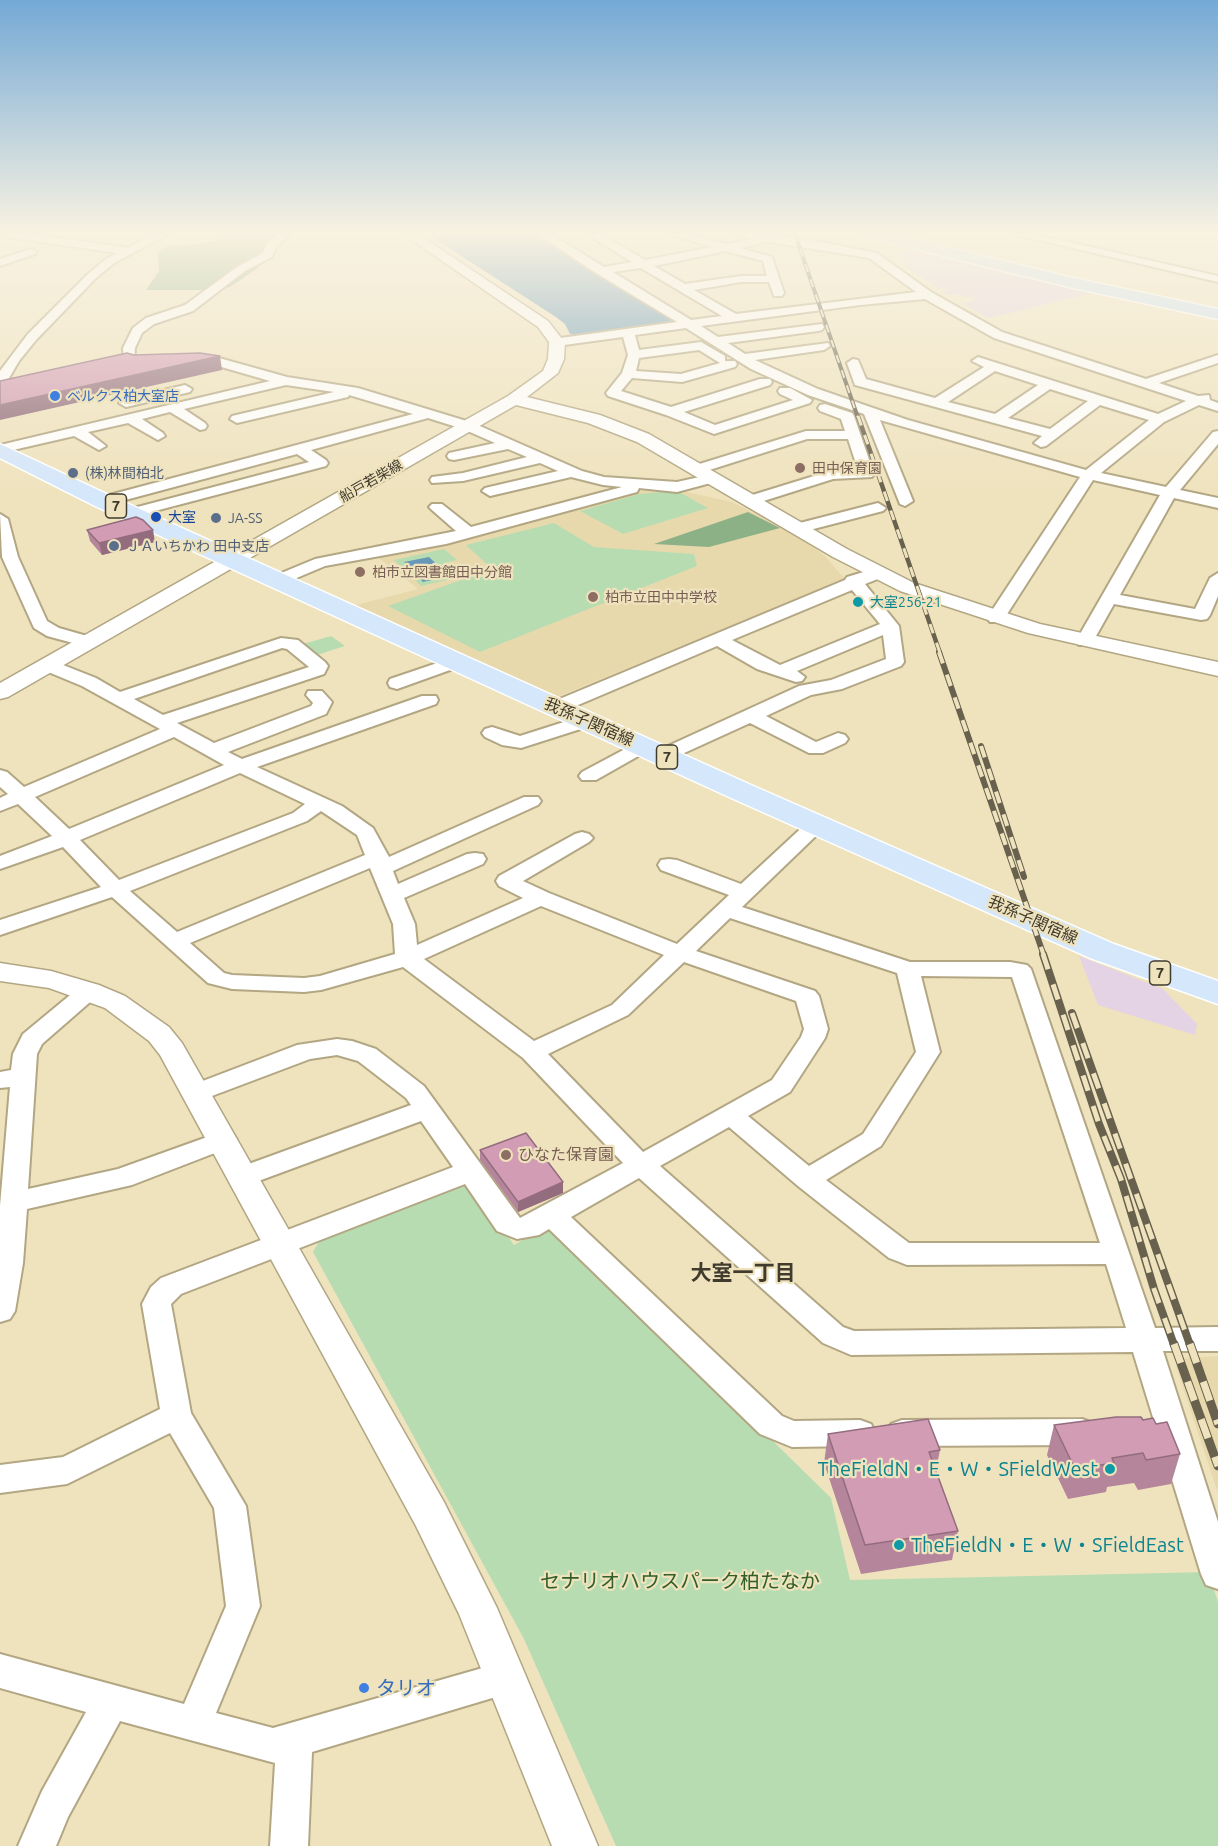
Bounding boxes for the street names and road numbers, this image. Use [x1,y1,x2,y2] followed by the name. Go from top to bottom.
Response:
[336,456,406,506] street label: 船戸若柴線
[106,494,126,518] road number: 7
[541,694,637,750] street label: 我孫子関宿線
[656,745,678,769] road number: 7
[985,892,1081,948] street label: 我孫子関宿線
[1150,961,1170,985] road number: 7

